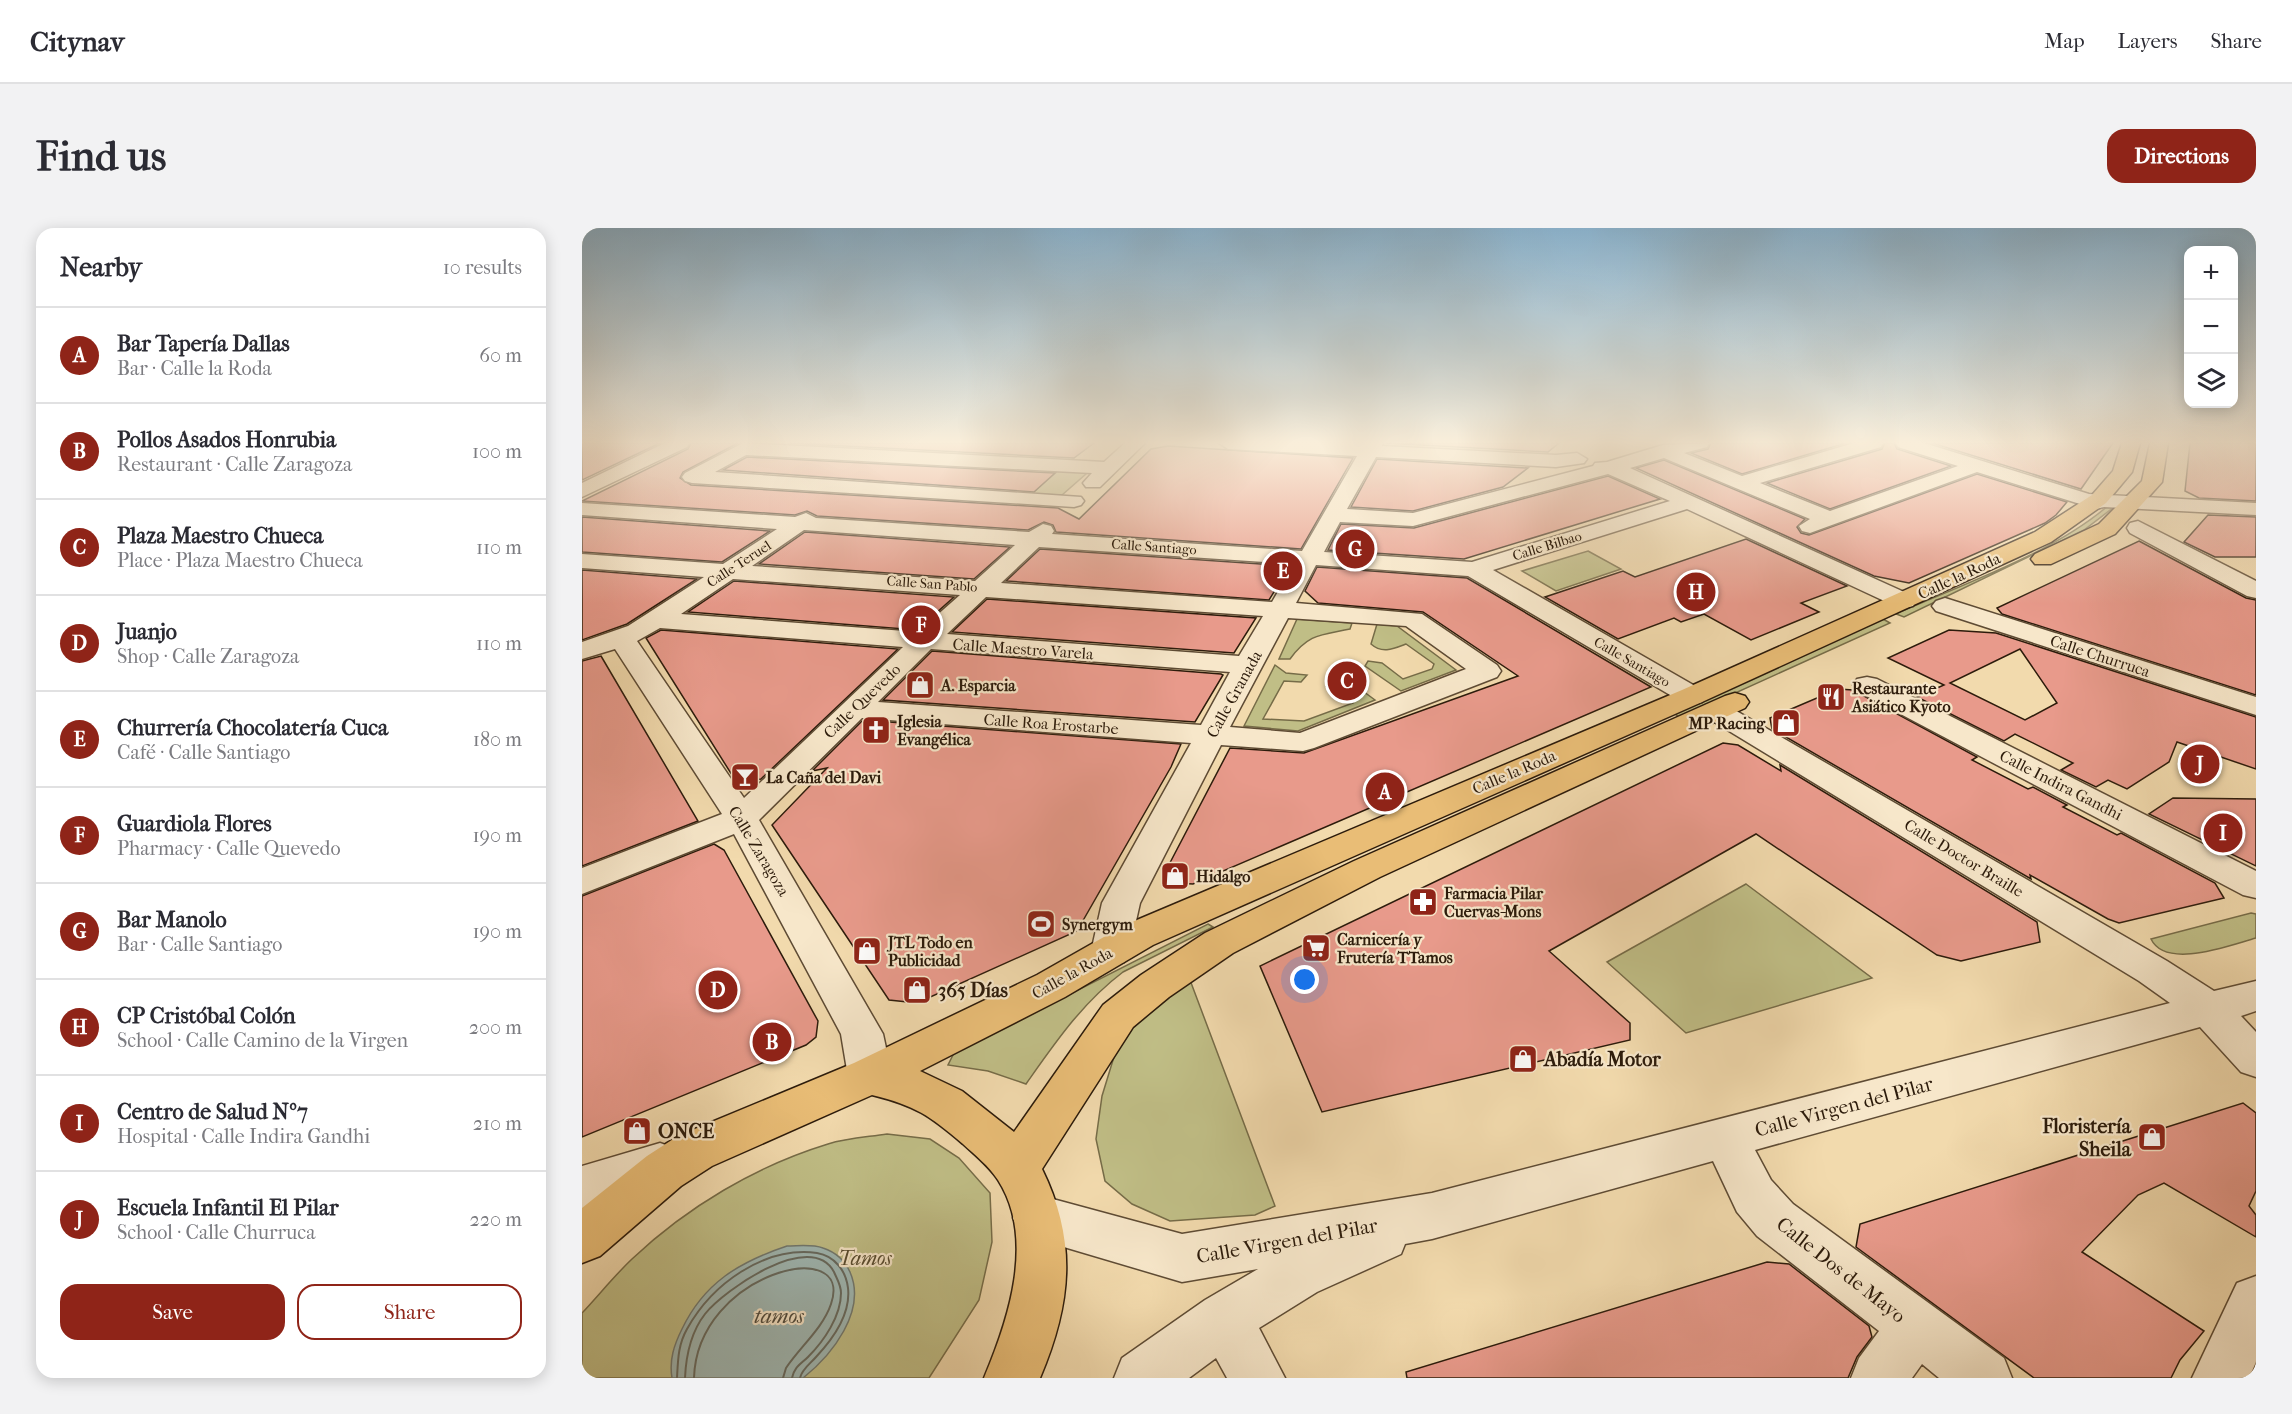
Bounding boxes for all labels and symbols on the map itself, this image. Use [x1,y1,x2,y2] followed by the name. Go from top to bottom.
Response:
[1336,526,1374,572] pin: G
[1510,527,1584,565] street label: Calle Bilbao
[1111,536,1197,558] street label: Calle Santiago
[704,537,774,591] street label: Calle Teruel
[1264,548,1302,594] pin: E
[1915,548,2004,603] street label: Calle la Roda
[1676,570,1716,614] pin: H
[886,572,978,596] street label: Calle San Pablo
[902,602,940,648] pin: F
[2048,631,2153,681] street label: Calle Churruca
[1591,633,1673,691] street label: Calle Santiago
[952,635,1095,663] street label: Calle Maestro Varela
[1202,647,1266,741] street label: Calle Granada
[1328,658,1366,704] pin: C
[820,660,904,742] street label: Calle Quevedo
[904,669,936,701] shop icon: A. Esparcia
[940,676,1016,696] place label: A. Esparcia
[1851,679,1951,717] place label: Restaurante Asiático Kyoto
[1815,681,1847,713] restaurant icon: Restaurante Asiático Kyoto
[1770,707,1802,739] shop icon: MP Racing
[983,710,1119,738] street label: Calle Roa Erostarbe
[897,712,972,750] place label: Iglesia Evangélica
[860,714,892,746] church icon: Iglesia Evangélica
[1687,714,1765,734] place label: MP Racing
[2180,742,2220,786] pin: J
[1469,746,1559,798] street label: Calle la Roda
[1996,746,2126,824] street label: Calle Indira Gandhi
[729,761,761,793] bar icon: La Caña del Davi
[766,768,882,787] place label: La Caña del Davi
[1366,770,1404,814] pin: A
[725,803,794,900] street label: Calle Zaragoza
[2204,810,2242,856] pin: I
[1901,815,2027,901] street label: Calle Doctor Braille
[1159,860,1191,892] shop icon: Hidalgo
[1196,867,1250,887] place label: Hidalgo
[1443,884,1544,921] place label: Farmacia Pilar Cuervas-Mons
[1407,886,1439,918] pharmacy icon: Farmacia Pilar Cuervas-Mons
[1025,908,1057,940] sports icon: Synergym
[1062,915,1133,935] place label: Synergym
[1336,930,1453,967] place label: Carnicería y Frutería TTamos
[1300,932,1332,964] supermarket icon: Carnicería y Frutería TTamos
[886,933,973,970] place label: JTL Todo en Publicidad
[851,935,883,967] shop icon: JTL Todo en Publicidad
[1028,943,1116,1003] street label: Calle la Roda
[1290,965,1319,994] your location
[698,968,738,1012] pin: D
[901,974,933,1006] shop icon: 365 Días
[938,979,1008,1002] place label: 365 Días
[752,1020,792,1064] pin: B
[1507,1043,1539,1075] shop icon: Abadía Motor
[1542,1048,1661,1071] place label: Abadía Motor
[1752,1072,1936,1142] street label: Calle Virgen del Pilar
[621,1115,653,1147] shop icon: ONCE
[2041,1115,2132,1161] place label: Floristería Sheila
[658,1120,714,1143] place label: ONCE
[2136,1121,2168,1153] shop icon: Floristería Sheila
[1772,1212,1910,1328] street label: Calle Dos de Mayo
[1195,1214,1380,1268] street label: Calle Virgen del Pilar
[838,1247,893,1270] park label: Tamos
[754,1304,804,1328] water label: tamos

